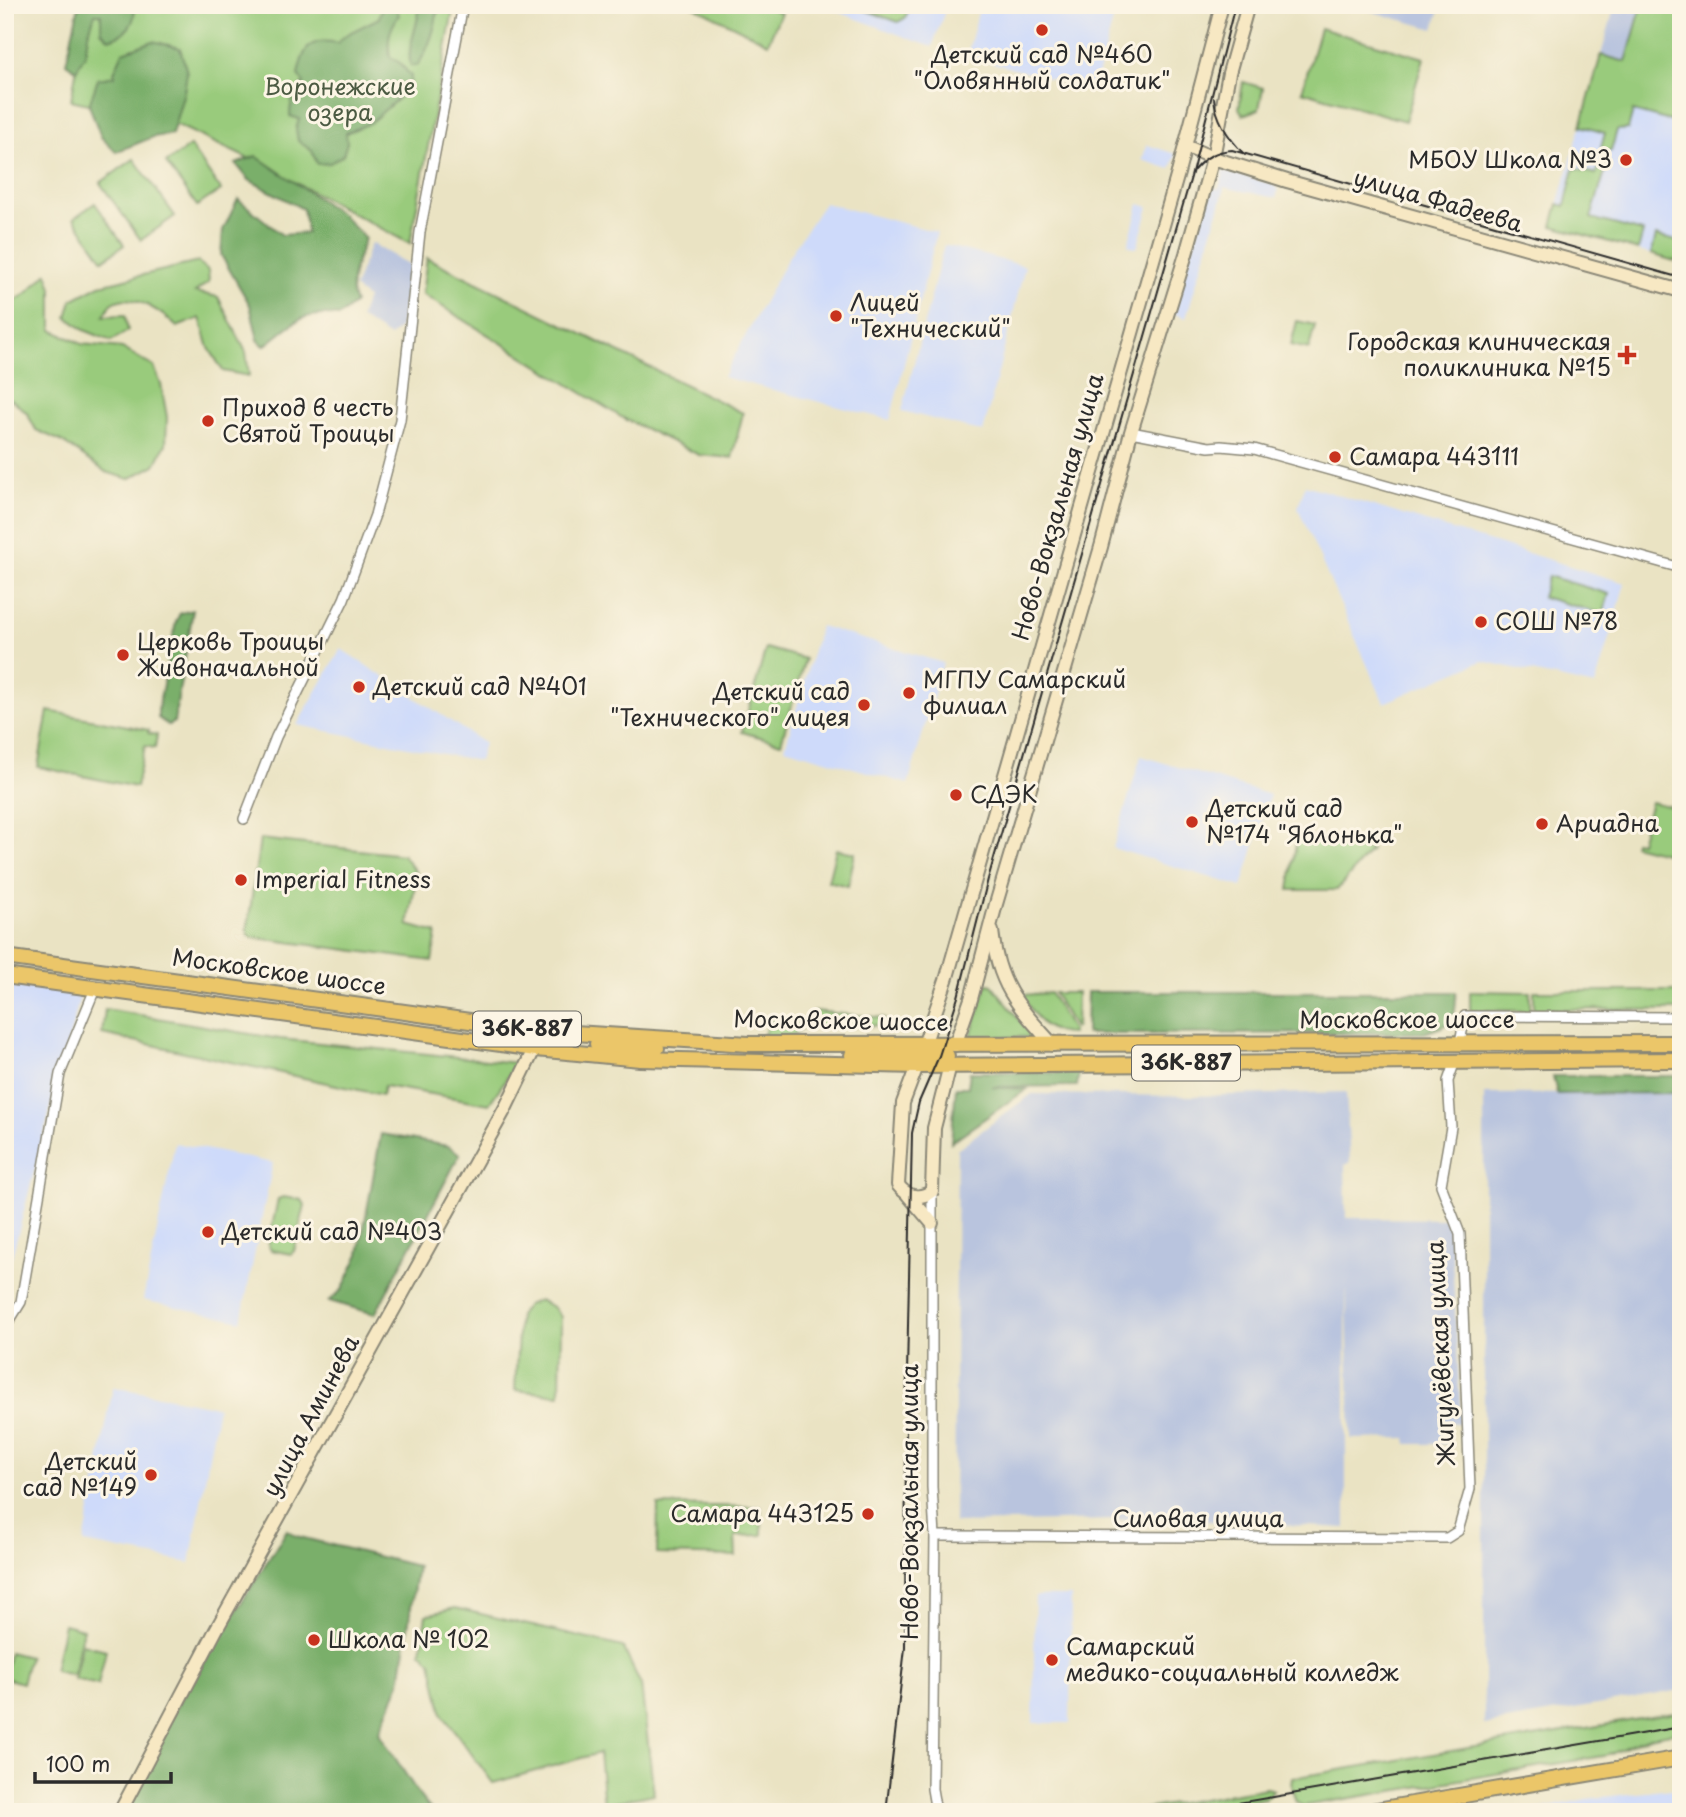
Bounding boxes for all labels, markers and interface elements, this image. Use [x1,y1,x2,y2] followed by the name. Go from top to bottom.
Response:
[1034,22,1050,38] marker: Детский сад №460 "Оловянный солдатик"
[914,36,1170,97] place label: Детский сад №460 "Оловянный солдатик"
[264,68,416,129] park label: Воронежские озера
[1408,141,1612,176] place label: МБОУ Школа №3
[1618,152,1634,168] marker: МБОУ Школа №3
[1350,159,1528,241] street label: улица Фадеева
[850,284,1011,345] place label: Лицей "Технический"
[828,308,844,324] marker: Лицей "Технический"
[1347,323,1611,384] place label: Городская клиническая поликлиника №15
[1617,345,1637,365] marker: Городская клиническая поликлиника №15
[1002,369,1112,644] street label: Ново-Вокзальная улица
[222,389,394,450] place label: Приход в честь Святой Троицы
[200,413,216,429] marker: Приход в честь Святой Троицы
[1349,438,1519,473] place label: Самара 443111
[1327,449,1343,465] marker: Самара 443111
[1495,603,1618,638] place label: СОШ №78
[1473,614,1489,630] marker: СОШ №78
[137,623,324,684] place label: Церковь Троицы Живоначальной
[115,647,131,663] marker: Церковь Троицы Живоначальной
[923,661,1126,722] place label: МГПУ Самарский филиал
[372,668,587,703] place label: Детский сад №401
[610,673,850,734] place label: Детский сад "Технического" лицея
[351,679,367,695] marker: Детский сад №401
[901,685,917,701] marker: МГПУ Самарский филиал
[856,697,872,713] marker: Детский сад "Технического" лицея
[970,776,1037,811] place label: СДЭК
[948,787,964,803] marker: СДЭК
[1205,790,1403,851] place label: Детский сад №174 "Яблонька"
[1556,805,1660,840] place label: Ариадна
[1184,814,1200,830] marker: Детский сад №174 "Яблонька"
[1534,816,1550,832] marker: Ариадна
[255,861,431,896] place label: Imperial Fitness
[233,872,249,888] marker: Imperial Fitness
[170,938,388,1003] street label: Московское шоссе
[733,1000,949,1039] street label: Московское шоссе
[1299,1001,1515,1036] street label: Московское шоссе
[473,1012,581,1046] road number: 36К-887
[1132,1046,1240,1080] road number: 36К-887
[221,1213,442,1248] place label: Детский сад №403
[200,1224,216,1240] marker: Детский сад №403
[1416,1239,1463,1468] street label: Жигулёвская улица
[252,1328,367,1502] street label: улица Аминева
[891,1363,926,1640] street label: Ново-Вокзальная улица
[22,1443,137,1504] place label: Детский сад №149
[143,1467,159,1483] marker: Детский сад №149
[670,1495,854,1530] place label: Самара 443125
[1113,1500,1284,1535] street label: Силовая улица
[860,1506,876,1522] marker: Самара 443125
[328,1621,490,1656] place label: Школа № 102
[1066,1628,1399,1689] place label: Самарский медико-социальный колледж
[306,1632,322,1648] marker: Школа № 102
[1044,1652,1060,1668] marker: Самарский медико-социальный колледж
[35,1740,172,1784] scale bar
[46,1747,110,1779] text: 100 m

